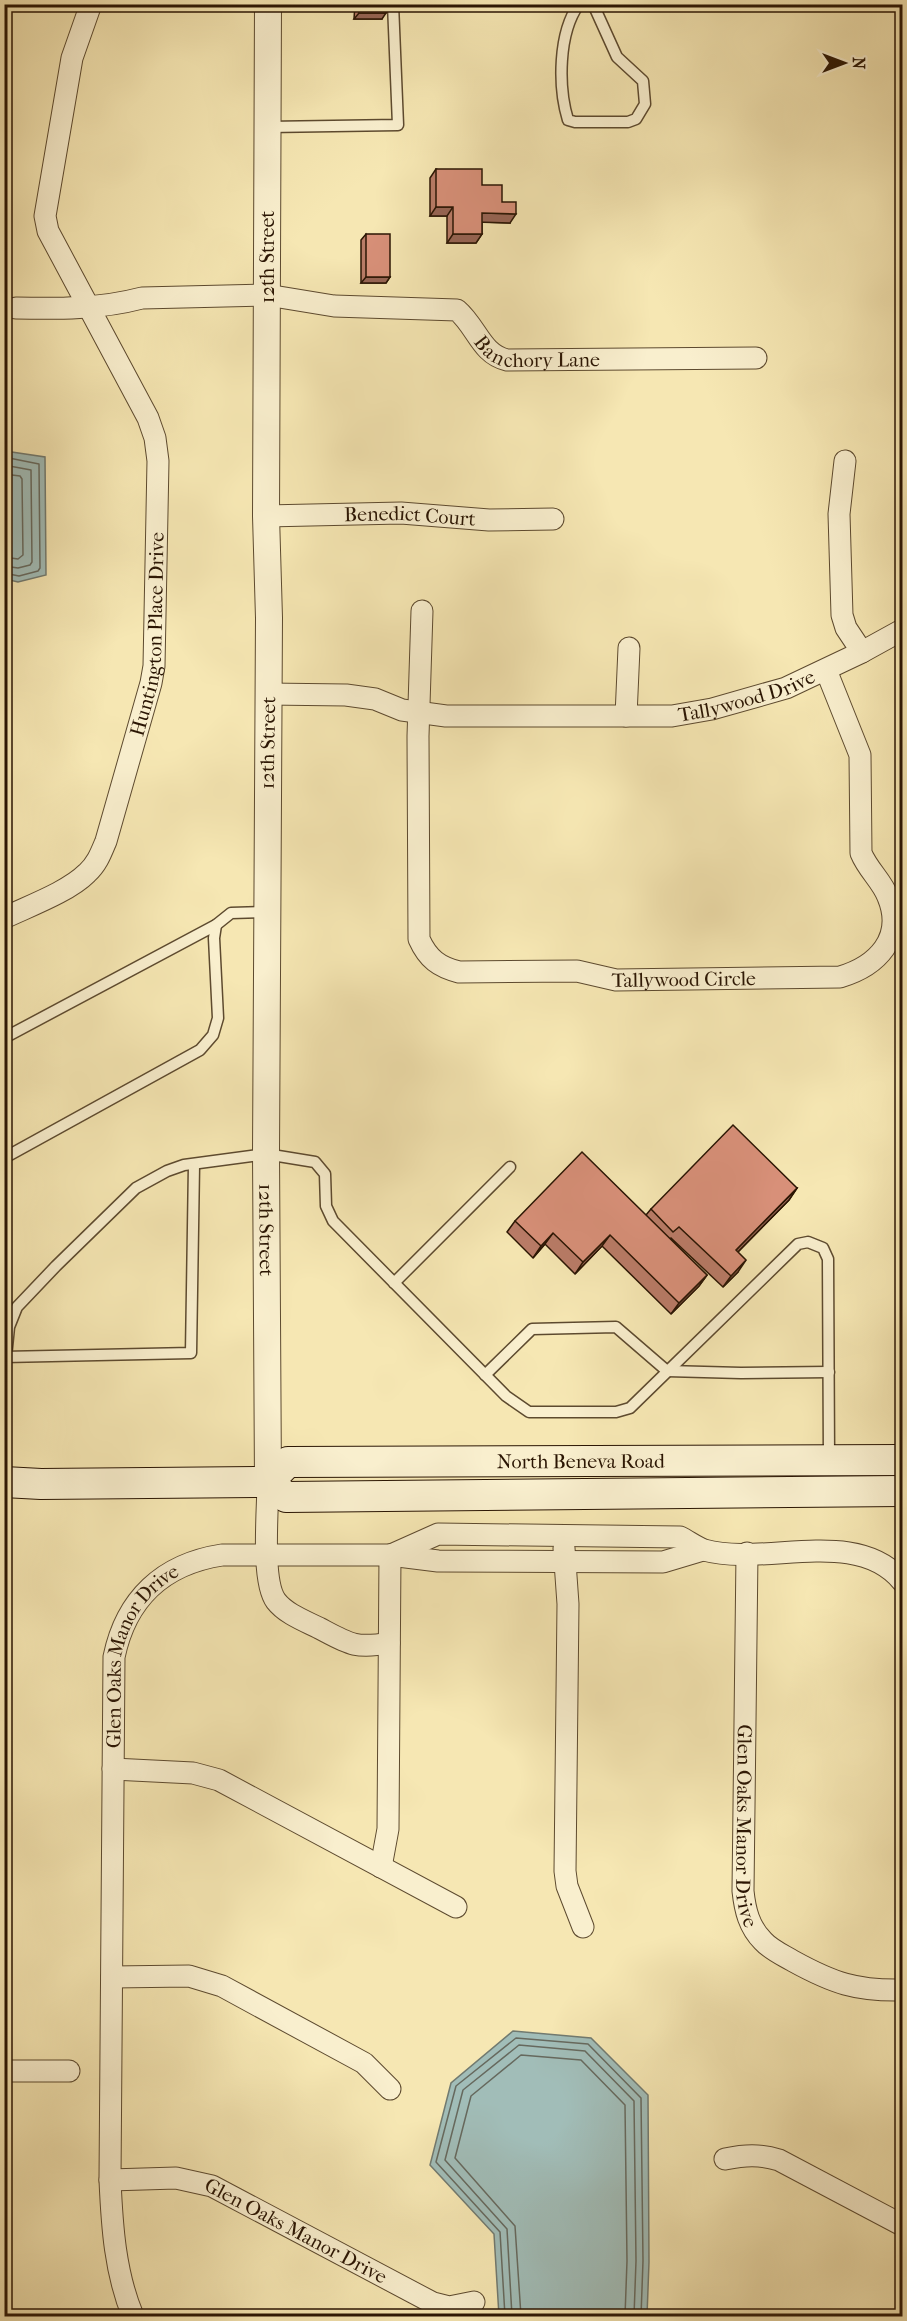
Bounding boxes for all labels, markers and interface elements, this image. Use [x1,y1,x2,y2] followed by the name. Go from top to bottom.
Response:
[814,33,874,93] north arrow
[849,57,868,70] text: N
[256,211,279,303] street label: 12th Street
[469,331,600,372] street label: Banchory Lane
[344,501,477,530] street label: Benedict Court
[125,532,168,739] street label: Huntington Place Drive
[676,665,818,726] street label: Tallywood Drive
[256,696,280,790] street label: 12th Street
[612,967,756,992] street label: Tallywood Circle
[255,1183,278,1276] street label: 12th Street
[497,1449,666,1473] street label: North Beneva Road
[102,1559,182,1748] street label: Glen Oaks Manor Drive
[731,1724,763,1931] street label: Glen Oaks Manor Drive
[201,2173,391,2288] street label: Glen Oaks Manor Drive

